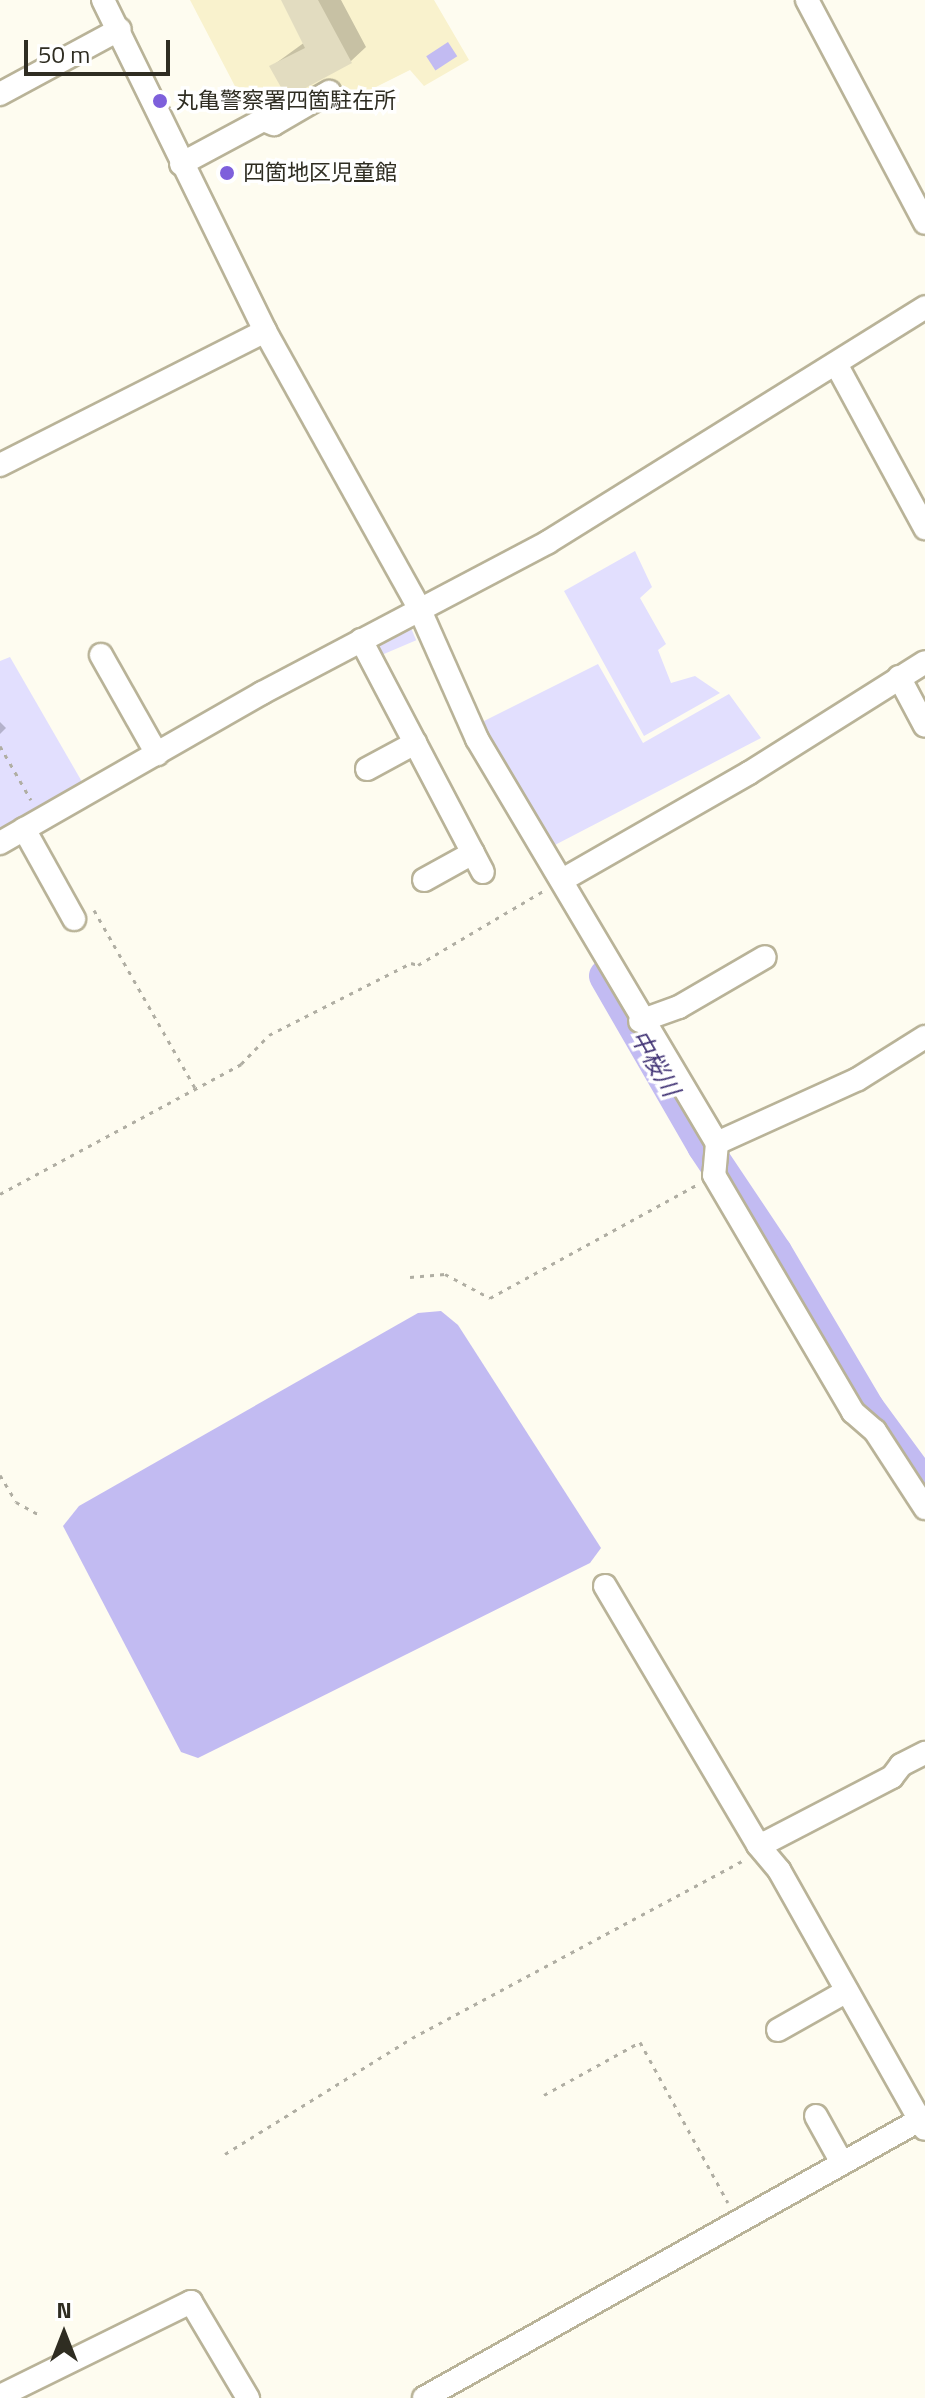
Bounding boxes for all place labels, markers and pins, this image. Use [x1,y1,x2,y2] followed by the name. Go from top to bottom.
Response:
[176,88,396,114] place label: 丸亀警察署四箇駐在所
[151,92,169,110] marker: 丸亀警察署四箇駐在所
[243,160,397,186] place label: 四箇地区児童館
[218,164,236,182] marker: 四箇地区児童館

